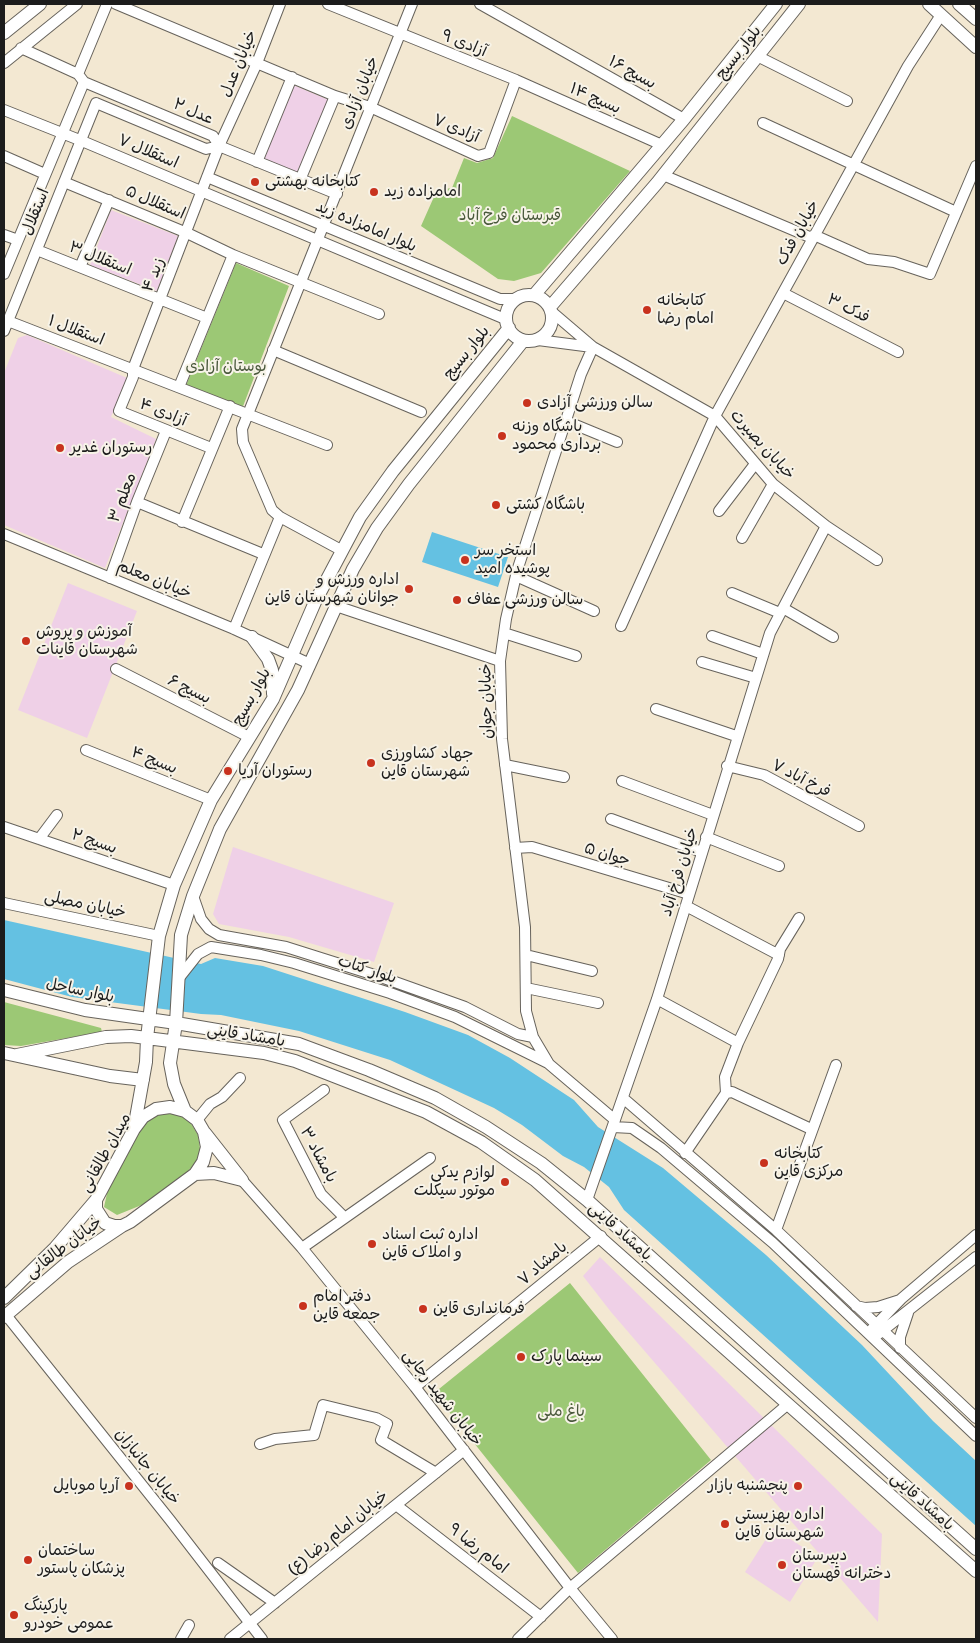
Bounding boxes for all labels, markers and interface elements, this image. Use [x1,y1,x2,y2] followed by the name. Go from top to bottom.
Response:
[712,22,766,84] street label: بلوار بسیج
[438,26,490,62] street label: آزادی ۹
[216,28,262,100] street label: خیابان عدل
[605,52,659,94] street label: بسیج ۱۶
[337,54,383,132] street label: خیابان آزادی
[566,79,624,119] street label: بسیج ۱۴
[170,95,216,129] street label: عدل ۲
[430,111,482,147] street label: آزادی ۷
[115,131,181,173] street label: استقلال ۷
[265,172,361,192] place label: کتابخانه بهشتی
[249,176,261,188] marker: کتابخانه بهشتی
[122,182,188,224] street label: استقلال ۵
[384,182,461,202] place label: امامزاده زید
[18,186,54,238] street label: استقلال
[368,186,380,198] marker: امامزاده زید
[313,197,419,257] street label: بلوار امامزاده زید
[772,197,824,269] street label: خیابان فدک
[459,206,561,226] park label: قبرستان فرخ آباد
[66,238,134,280] street label: استقلال ۳
[138,255,170,295] street label: زید ۴
[824,290,872,328] street label: فدک ۳
[657,291,714,329] place label: کتابخانه امام رضا
[641,304,653,316] marker: کتابخانه امام رضا
[45,312,107,350] street label: استقلال ۱
[440,322,494,384] street label: بلوار بسیج
[185,357,267,377] park label: بوستان آزادی
[537,393,653,413] place label: سالن ورزشی آزادی
[136,395,190,431] street label: آزادی ۴
[521,397,533,409] marker: سالن ورزشی آزادی
[726,406,798,484] street label: خیابان بصیرت
[512,417,601,455] place label: باشگاه وزنه برداری محمود
[496,430,508,442] marker: باشگاه وزنه برداری محمود
[70,438,152,458] place label: رستوران غدیر
[54,442,66,454] marker: رستوران غدیر
[105,470,141,526] street label: معلم ۳
[506,495,585,515] place label: باشگاه کشتی
[490,499,502,511] marker: باشگاه کشتی
[475,541,550,579] place label: استخر سر پوشیده امید
[459,554,471,566] marker: استخر سر پوشیده امید
[114,556,194,604] street label: خیابان معلم
[265,570,399,608] place label: اداره ورزش و جوانان شهرستان قاین
[403,583,415,595] marker: اداره ورزش و جوانان شهرستان قاین
[467,590,583,610] place label: سالن ورزشی عفاف
[451,594,463,606] marker: سالن ورزشی عفاف
[36,622,138,660] place label: آموزش و پروش شهرستان قاینات
[20,635,32,647] marker: آموزش و پروش شهرستان قاینات
[477,663,497,739] street label: خیابان جوان
[228,665,276,729] street label: بلوار بسیج
[164,671,214,709] street label: بسیج ۶
[128,743,180,779] street label: بسیج ۴
[381,744,473,782] place label: جهاد کشاورزی شهرستان قاین
[768,756,834,802] street label: فرخ آباد ۷
[365,757,377,769] marker: جهاد کشاورزی شهرستان قاین
[238,761,312,781] place label: رستوران آریا
[222,765,234,777] marker: رستوران آریا
[69,825,119,859] street label: بسیج ۲
[657,825,703,919] street label: خیابان فرخ آباد
[582,839,632,871] street label: جوان ۵
[43,887,127,923] street label: خیابان مصلی
[335,951,399,989] street label: بلوار کتاب
[44,974,116,1008] street label: بلوار ساحل
[206,1020,286,1052] street label: بامشاد قاینی
[76,1110,136,1196] street label: میدان طالقانی
[295,1124,341,1186] street label: بامشاد ۳
[774,1144,843,1182] place label: کتابخانه مرکزی قاین
[758,1157,770,1169] marker: کتابخانه مرکزی قاین
[414,1163,495,1201] place label: لوازم یدکی موتور سیکلت
[499,1176,511,1188] marker: لوازم یدکی موتور سیکلت
[584,1198,656,1266] street label: بامشاد قاینی
[22,1213,106,1283] street label: خیابان طالقانی
[382,1225,478,1263] place label: اداره ثبت اسناد و املاک قاین
[366,1238,378,1250] marker: اداره ثبت اسناد و املاک قاین
[514,1238,572,1290] street label: بامشاد ۷
[313,1287,380,1325] place label: دفتر امام جمعه قاین
[433,1299,525,1319] place label: فرمانداری قاین
[297,1300,309,1312] marker: دفتر امام جمعه قاین
[417,1303,429,1315] marker: فرمانداری قاین
[398,1346,486,1450] street label: خیابان شهید رجایی
[531,1347,602,1367] place label: سینما پارک
[515,1351,527,1363] marker: سینما پارک
[537,1402,585,1422] park label: باغ ملی
[110,1425,184,1509] street label: خیابان جانبازان
[886,1468,958,1536] street label: بامشاد قاینی
[53,1476,119,1496] place label: آریا موبایل
[708,1476,788,1496] place label: پنجشنبه بازار
[123,1480,135,1492] marker: آریا موبایل
[792,1480,804,1492] marker: پنجشنبه بازار
[284,1487,392,1579] street label: خیابان امام رضا (ع)
[735,1505,824,1543] place label: اداره بهزیستی شهرستان قاین
[719,1518,731,1530] marker: اداره بهزیستی شهرستان قاین
[444,1520,512,1578] street label: امام رضا ۹
[38,1541,125,1579] place label: ساختمان پزشکان پاستور
[792,1546,891,1584] place label: دبیرستان دخترانه قهستان
[22,1554,34,1566] marker: ساختمان پزشکان پاستور
[776,1559,788,1571] marker: دبیرستان دخترانه قهستان
[24,1596,114,1634] place label: پارکینگ عمومی خودرو
[8,1609,20,1621] marker: پارکینگ عمومی خودرو

